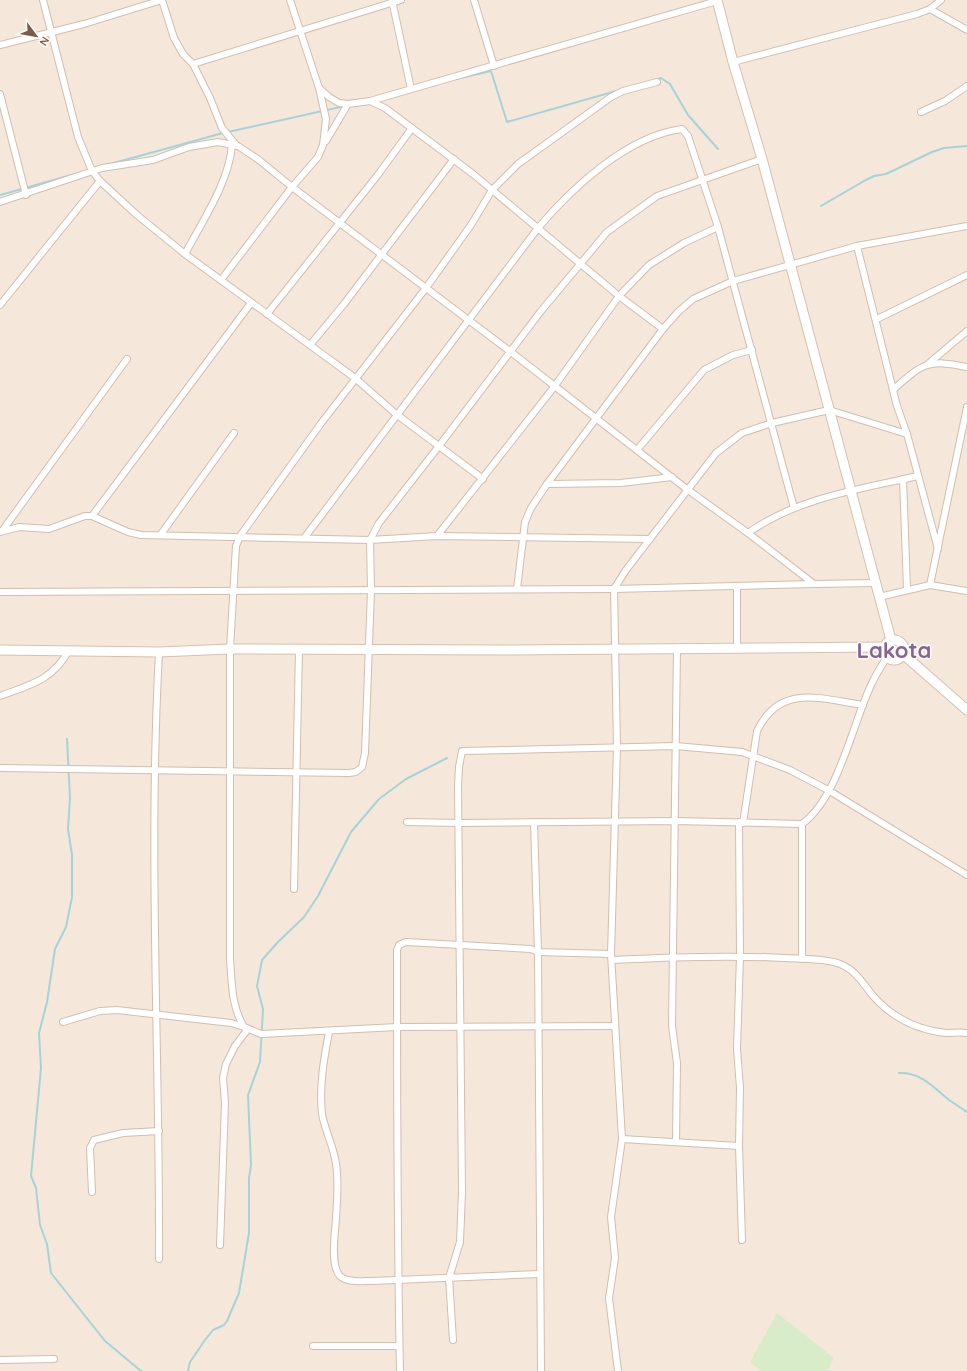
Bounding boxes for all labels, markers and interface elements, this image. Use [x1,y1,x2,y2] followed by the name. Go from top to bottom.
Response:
[16,16,56,56] north arrow
[36,34,53,48] text: N
[857,636,931,664] district label: Lakota

